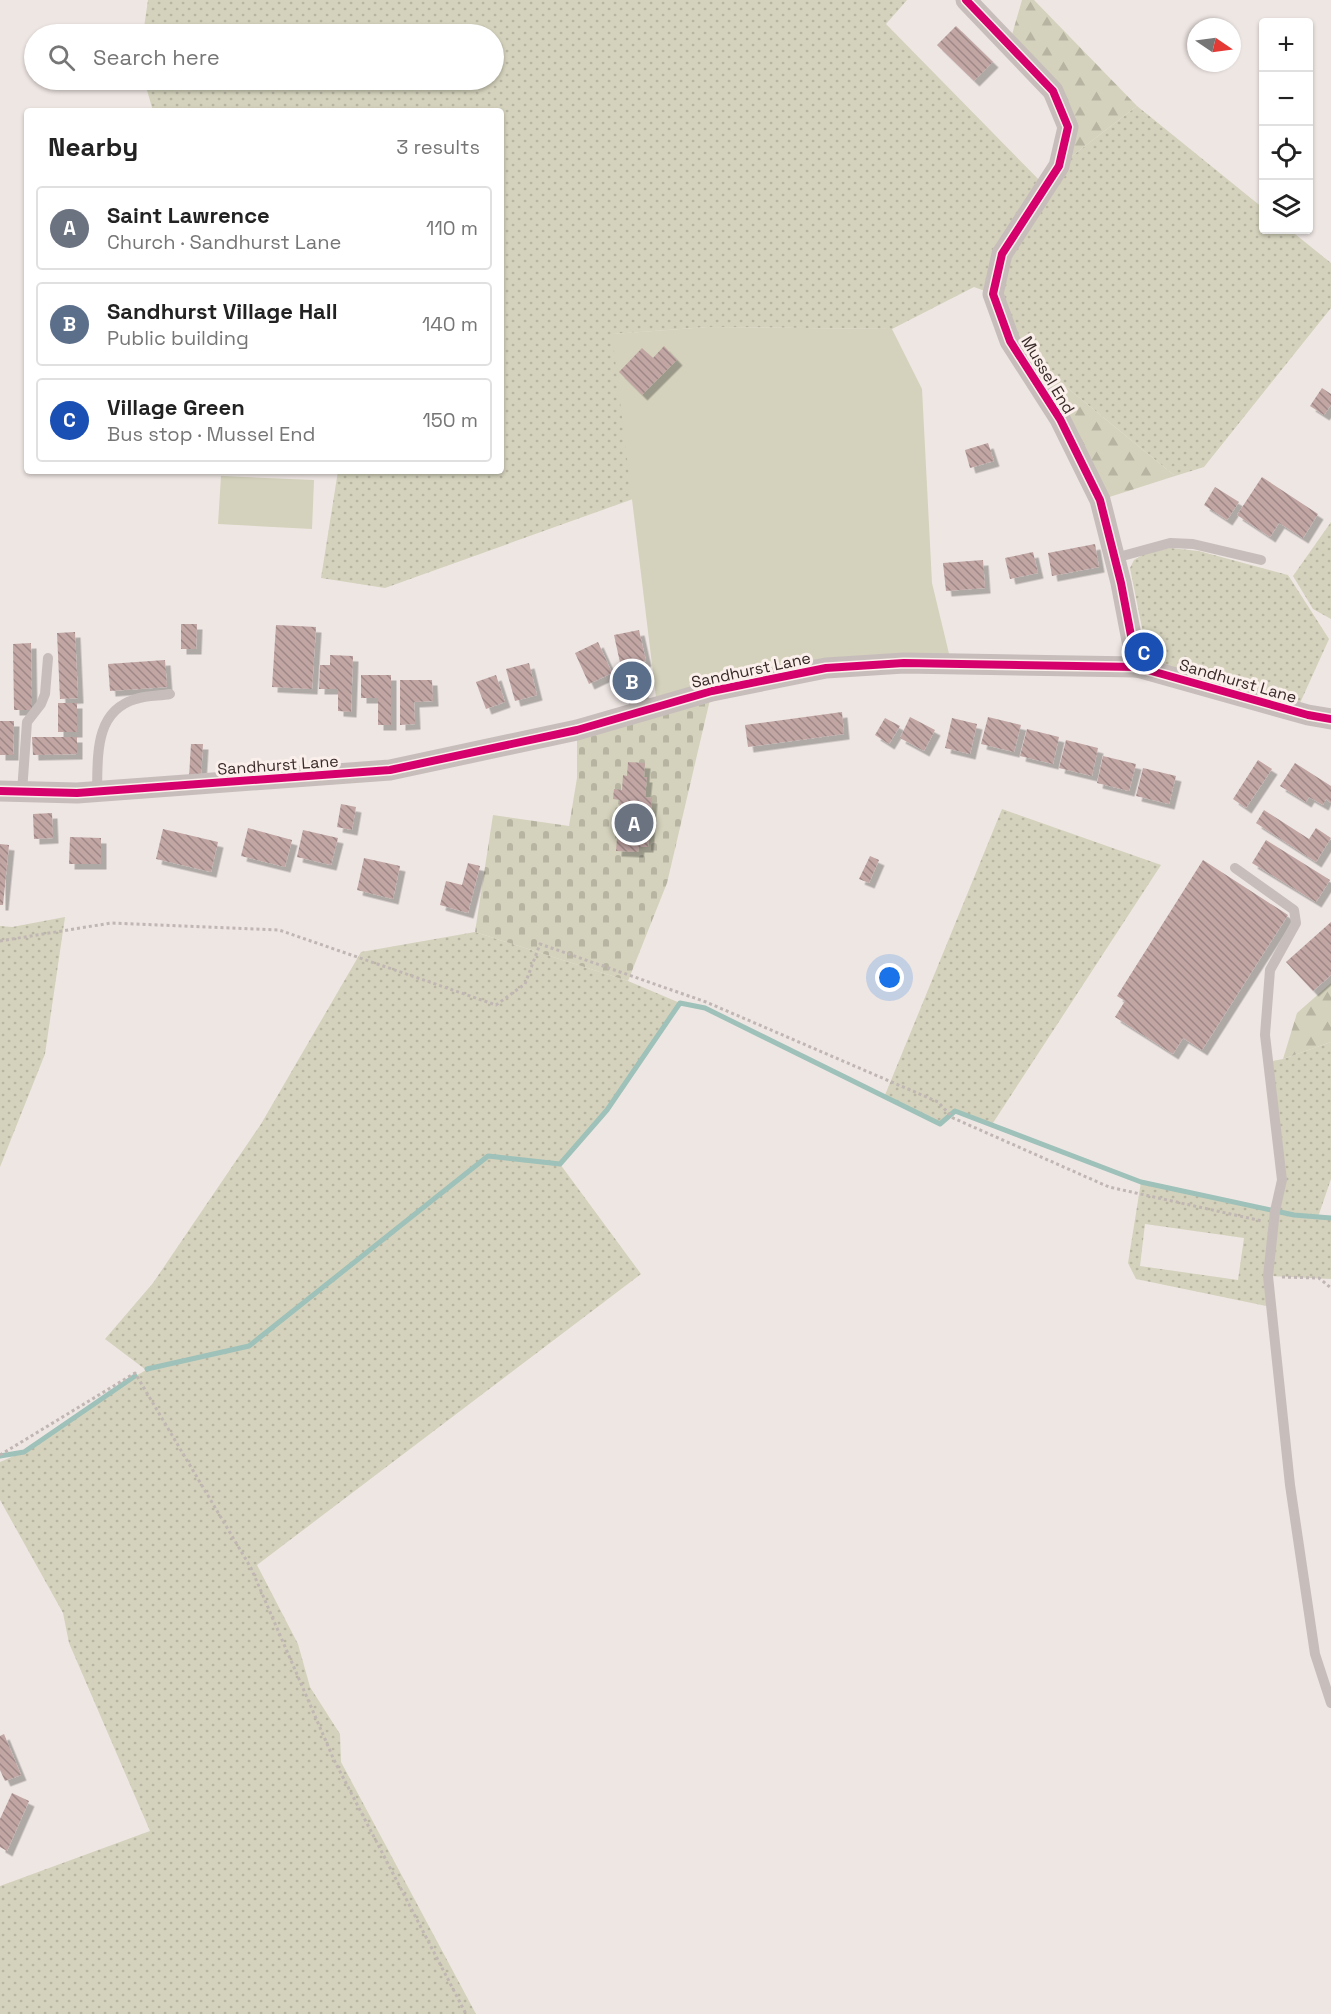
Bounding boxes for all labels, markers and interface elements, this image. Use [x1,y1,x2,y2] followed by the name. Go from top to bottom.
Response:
[1187,18,1241,72] north arrow
[1259,18,1313,234] map controls
[1259,18,1313,72] button: +
[24,24,504,90] search box
[45,41,78,74] icon: search
[93,43,220,71] text: Search here
[1259,72,1313,126] button: −
[1259,126,1313,180] button: locate
[48,130,138,164] text: Nearby
[396,134,480,160] text: 3 results
[1259,180,1313,234] button: layers
[107,201,270,229] text: Saint Lawrence
[63,215,76,241] text: A
[426,215,478,241] text: 110 m
[107,229,341,255] text: Church · Sandhurst Lane
[107,297,338,325] text: Sandhurst Village Hall
[63,311,76,337] text: B
[422,311,478,337] text: 140 m
[107,325,249,351] text: Public building
[1017,332,1079,418] street label: Mussel End
[107,393,245,421] text: Village Green
[63,407,76,433] text: C
[423,407,478,433] text: 150 m
[107,421,315,447] text: Bus stop · Mussel End
[1124,630,1164,674] pin: C
[689,647,813,693] street label: Sandhurst Lane
[1177,654,1299,708] street label: Sandhurst Lane
[612,658,652,704] pin: B
[217,750,339,780] street label: Sandhurst Lane
[614,800,654,846] pin: A
[875,963,904,992] your location

